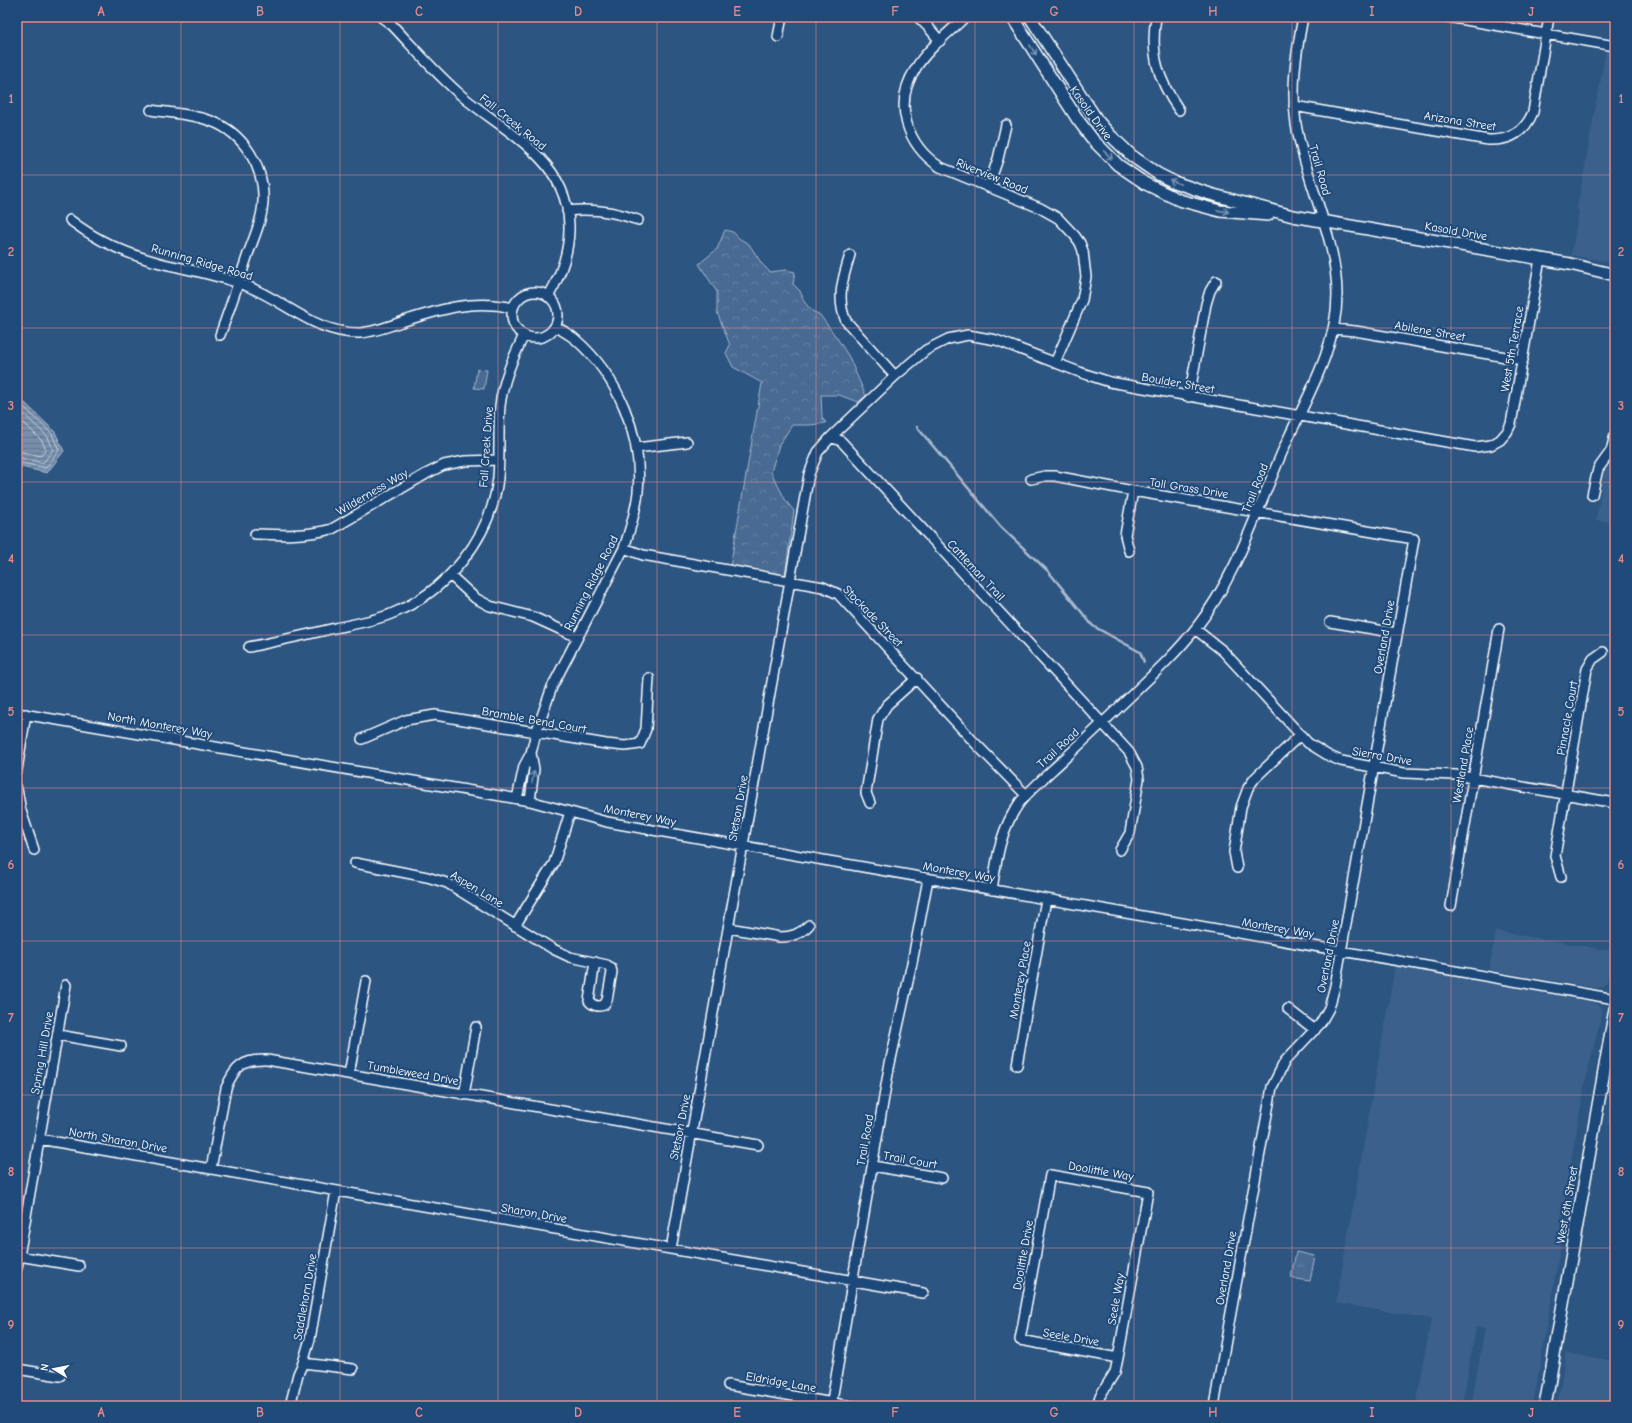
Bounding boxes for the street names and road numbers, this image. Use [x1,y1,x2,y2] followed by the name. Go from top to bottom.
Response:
[1067,83,1115,143] street label: Kasold Drive
[477,91,549,153] street label: Fall Creek Road
[1423,108,1498,134] street label: Arizona Street
[1306,143,1334,197] street label: Trail Road
[954,155,1030,197] street label: Riverview Road
[1424,219,1488,243] street label: Kasold Drive
[150,241,254,283] street label: Running Ridge Road
[1498,305,1526,393] street label: West 5th Terrace
[1394,318,1467,344] street label: Abilene Street
[1140,370,1216,396] street label: Boulder Street
[476,406,496,488] street label: Fall Creek Drive
[1239,461,1271,515] street label: Trail Road
[334,465,411,518] street label: Wilderness Way
[1149,475,1229,501] street label: Tall Grass Drive
[561,533,621,633] street label: Running Ridge Road
[944,537,1008,603] street label: Cattleman Trail
[840,582,906,650] street label: Stockade Street
[1371,599,1397,675] street label: Overland Drive
[1554,679,1581,756] street label: Pinnacle Court
[481,704,588,736] street label: Bramble Bend Court
[107,709,214,741] street label: North Monterey Way
[1034,725,1082,771] street label: Trail Road
[1449,726,1477,804] street label: Westland Place
[1351,744,1413,768] street label: Sierra Drive
[725,774,751,842] street label: Stetson Drive
[603,801,678,829] street label: Monterey Way
[922,859,997,885] street label: Monterey Way
[448,868,506,910] street label: Aspen Lane
[1241,915,1316,941] street label: Monterey Way
[1314,918,1342,994] street label: Overland Drive
[1006,940,1034,1020] street label: Monterey Place
[28,1010,56,1096] street label: Spring Hill Drive
[366,1058,460,1088] street label: Tumbleweed Drive
[667,1093,693,1161] street label: Stetson Drive
[854,1113,876,1167] street label: Trail Road
[68,1124,168,1156] street label: North Sharon Drive
[882,1148,939,1172] street label: Trail Court
[1067,1158,1135,1184] street label: Doolittle Way
[1553,1165,1581,1245] street label: West 6th Street
[500,1200,568,1226] street label: Sharon Drive
[1010,1219,1036,1291] street label: Doolittle Drive
[1213,1230,1239,1306] street label: Overland Drive
[290,1252,320,1342] street label: Saddlehorn Drive
[1105,1271,1128,1326] street label: Seele Way
[1042,1325,1100,1349] street label: Seele Drive
[745,1369,817,1395] street label: Eldridge Lane

